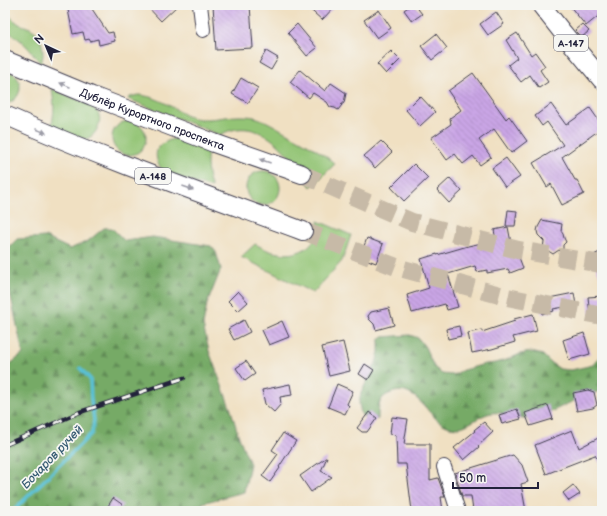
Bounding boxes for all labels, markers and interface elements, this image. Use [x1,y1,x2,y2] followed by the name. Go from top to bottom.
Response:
[26,26,66,66] north arrow
[32,32,47,47] text: N
[554,35,588,51] road number: А-147
[60,82,71,88] one-way arrow
[78,86,227,153] street label: Дублёр Курортного проспекта
[35,128,46,134] one-way arrow
[259,158,271,164] one-way arrow
[135,168,171,184] road number: А-148
[182,186,194,192] one-way arrow
[18,422,87,492] water label: Бочаров ручей
[453,464,538,490] scale bar
[459,471,486,486] text: 50 m

